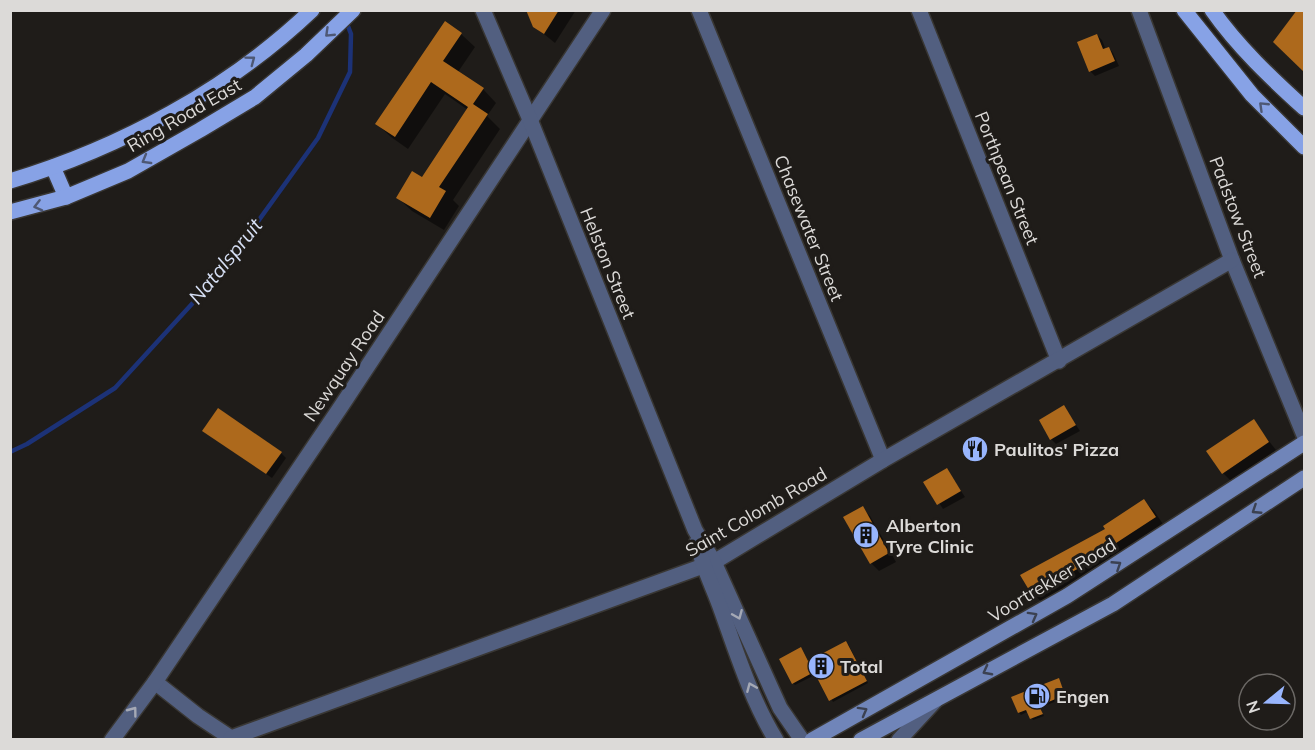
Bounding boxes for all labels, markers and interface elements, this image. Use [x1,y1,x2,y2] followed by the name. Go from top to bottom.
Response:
[326,26,336,37] one-way arrow
[245,56,256,67] one-way arrow
[123,73,245,157] street label: Ring Road East
[1259,102,1269,113] one-way arrow
[970,108,1044,248] street label: Porthpean Street
[769,152,849,304] street label: Chasewater Street
[142,153,153,164] one-way arrow
[1204,153,1272,281] street label: Padstow Street
[34,198,44,211] one-way arrow
[575,204,641,322] street label: Helston Street
[183,212,268,309] water label: Natalspruit
[298,306,390,426] street label: Newquay Road
[960,434,990,464] restaurant icon: Paulitos' Pizza
[994,438,1119,461] place label: Paulitos' Pizza
[681,462,831,562] street label: Saint Colomb Road
[1251,503,1262,514] one-way arrow
[886,514,974,558] place label: Alberton Tyre Clinic
[851,520,881,550] building icon: Alberton Tyre Clinic
[984,533,1120,627] street label: Voortrekker Road
[1110,561,1121,572] one-way arrow
[731,609,743,620] one-way arrow
[1027,612,1037,623] one-way arrow
[806,651,836,681] building icon: Total
[840,655,883,678] place label: Total
[983,664,993,675] one-way arrow
[1237,672,1297,732] north arrow
[1022,681,1052,711] fuel station icon: Engen
[746,682,758,693] one-way arrow
[1056,685,1109,708] place label: Engen
[1241,698,1264,716] text: N
[126,706,137,717] one-way arrow
[857,707,867,718] one-way arrow

